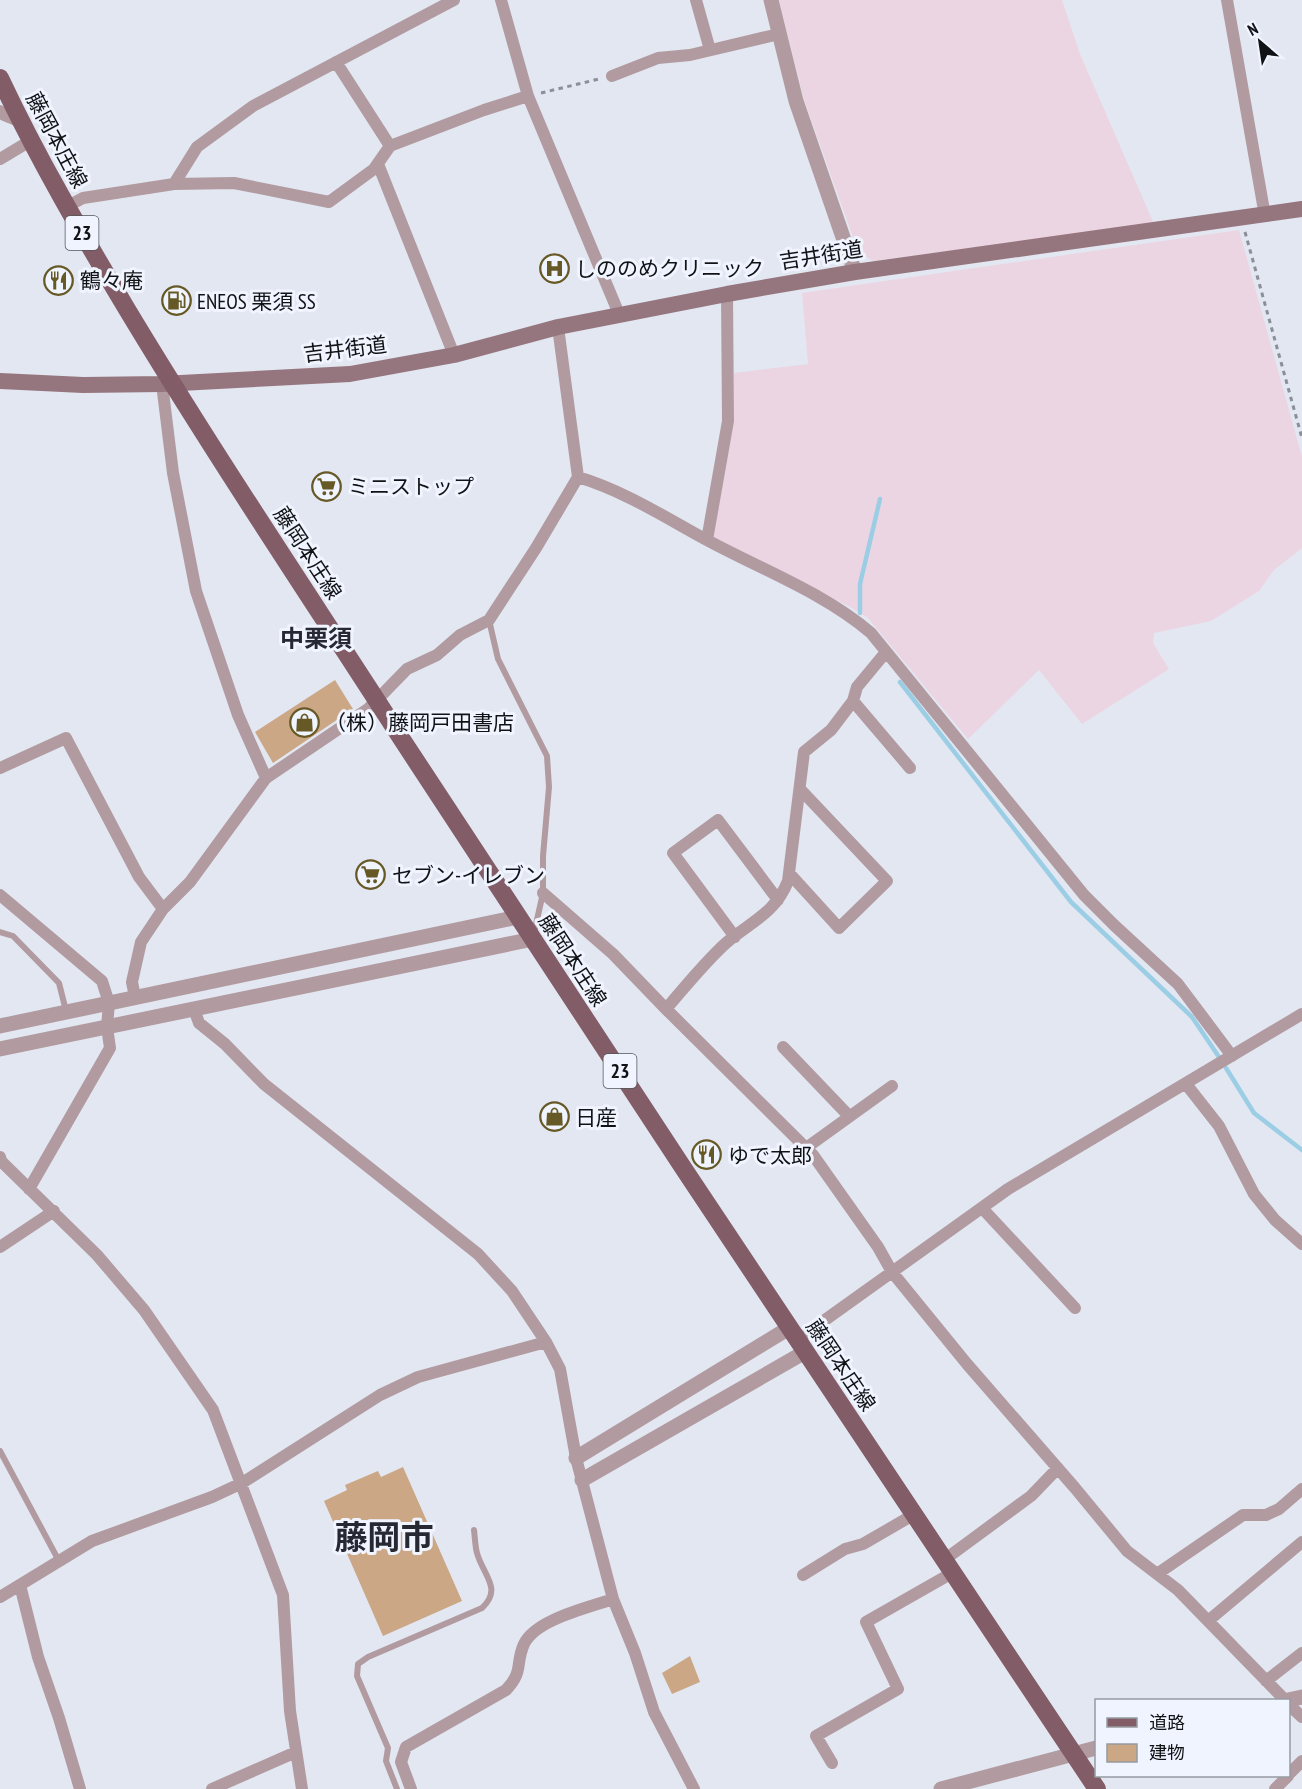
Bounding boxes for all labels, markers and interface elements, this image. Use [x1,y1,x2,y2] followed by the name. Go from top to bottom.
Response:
[1230,12,1290,72] north arrow
[1244,18,1261,40] text: N
[20,87,94,193] street label: 藤岡本庄線
[66,216,98,250] road number: 23
[777,235,865,275] street label: 吉井街道
[538,252,570,284] hospital icon: しののめクリニック
[575,255,764,282] place label: しののめクリニック
[43,264,75,296] restaurant icon: 鶴々庵
[80,267,143,294] place label: 鶴々庵
[160,285,192,317] fuel station icon: ENEOS 栗須 SS
[197,288,316,315] place label: ENEOS 栗須 SS
[302,330,388,368] street label: 吉井街道
[311,470,343,502] supermarket icon: ミニストップ
[348,473,474,500] place label: ミニストップ
[268,502,348,604] street label: 藤岡本庄線
[280,623,352,654] district label: 中栗須
[288,706,320,738] shop icon: （株）藤岡戸田書店
[325,709,514,736] place label: （株）藤岡戸田書店
[355,859,387,891] supermarket icon: セブン-イレブン
[392,862,545,889] place label: セブン-イレブン
[533,909,613,1011] street label: 藤岡本庄線
[604,1054,636,1088] road number: 23
[538,1101,570,1133] shop icon: 日産
[575,1104,617,1131] place label: 日産
[691,1139,723,1171] restaurant icon: ゆで太郎
[728,1142,812,1169] place label: ゆで太郎
[800,1314,882,1416] street label: 藤岡本庄線
[335,1515,434,1558] district label: 藤岡市
[1095,1699,1290,1777] legend
[1149,1711,1185,1734] text: 道路
[1149,1741,1185,1764] text: 建物

